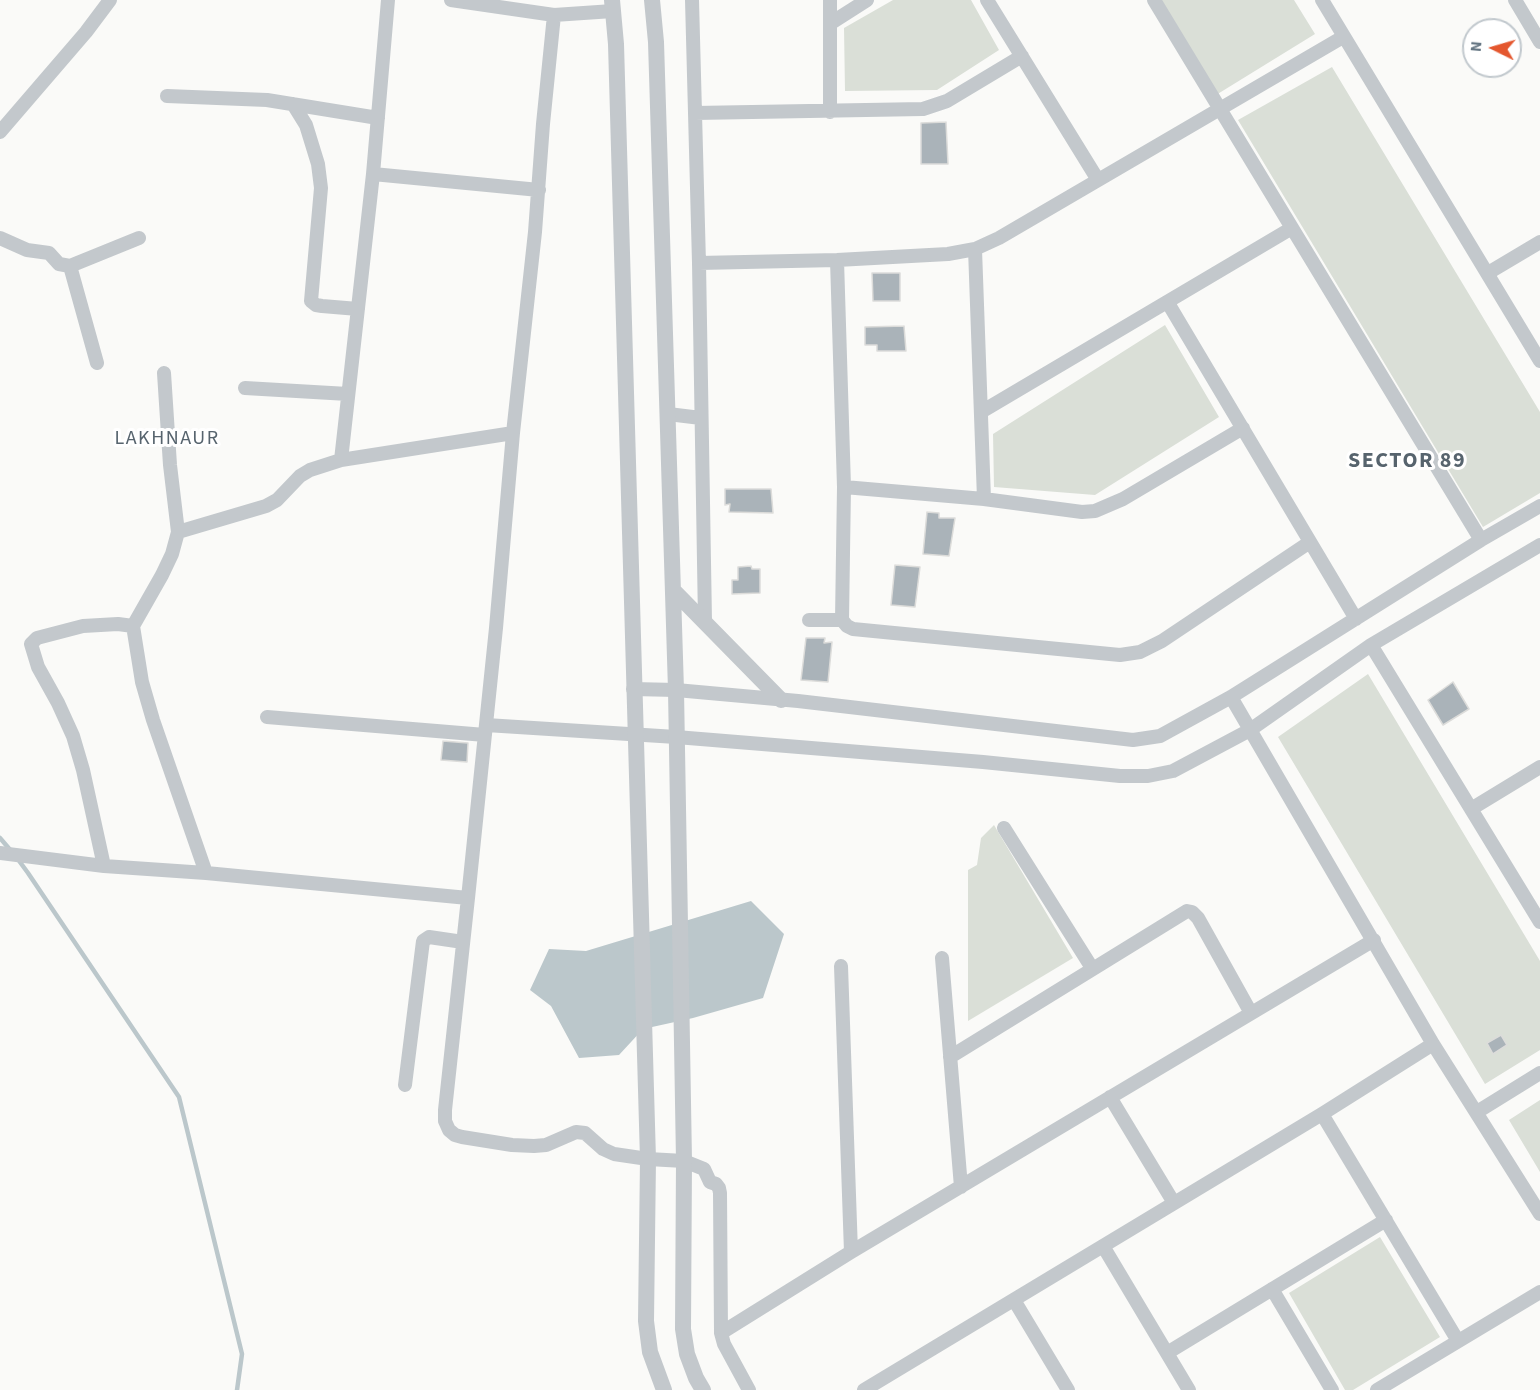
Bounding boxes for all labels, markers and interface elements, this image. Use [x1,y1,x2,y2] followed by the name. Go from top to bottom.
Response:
[1462,18,1522,78] north arrow
[1465,40,1487,53] text: N
[114,428,220,452] district label: LAKHNAUR
[1348,449,1466,475] district label: SECTOR 89

